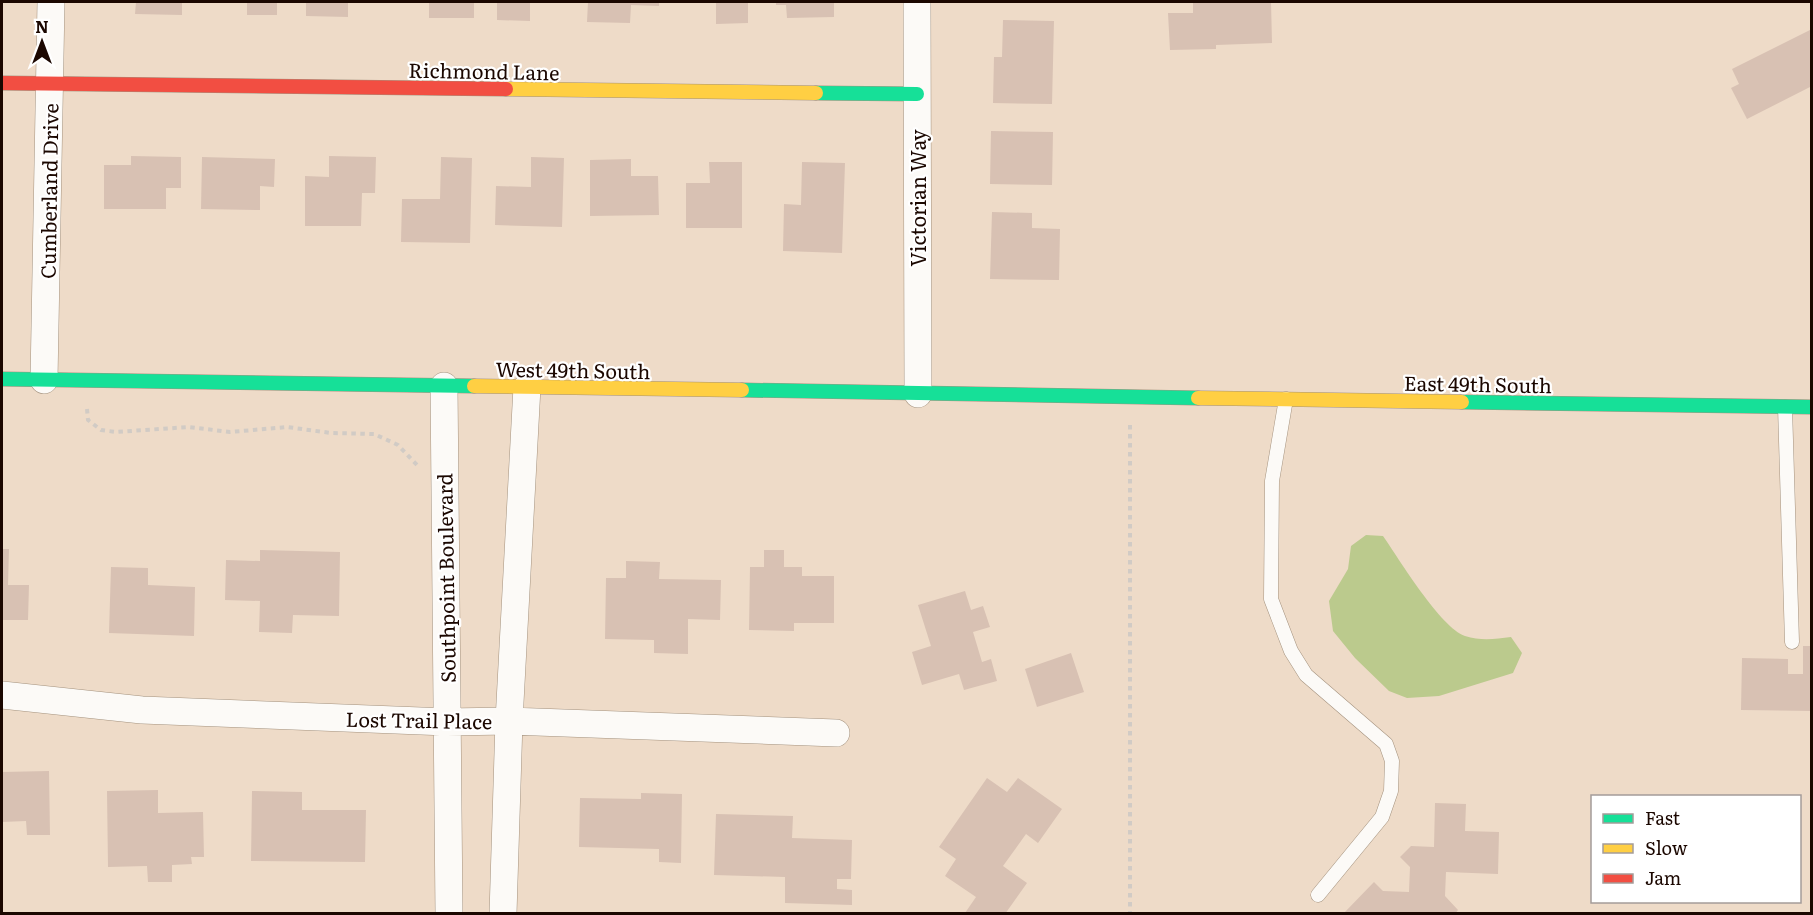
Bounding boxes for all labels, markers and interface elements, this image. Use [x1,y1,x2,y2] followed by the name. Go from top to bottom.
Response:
[12,12,72,72] north arrow
[35,14,49,38] text: N
[408,54,560,86] street label: Richmond Lane
[31,103,65,279] street label: Cumberland Drive
[902,129,932,267] street label: Victorian Way
[495,353,651,385] street label: West 49th South
[1404,367,1552,399] street label: East 49th South
[428,473,462,683] street label: Southpoint Boulevard
[345,703,493,735] street label: Lost Trail Place
[1591,795,1801,903] legend
[1645,804,1681,831] text: Fast
[1645,834,1688,861] text: Slow
[1645,864,1681,891] text: Jam

